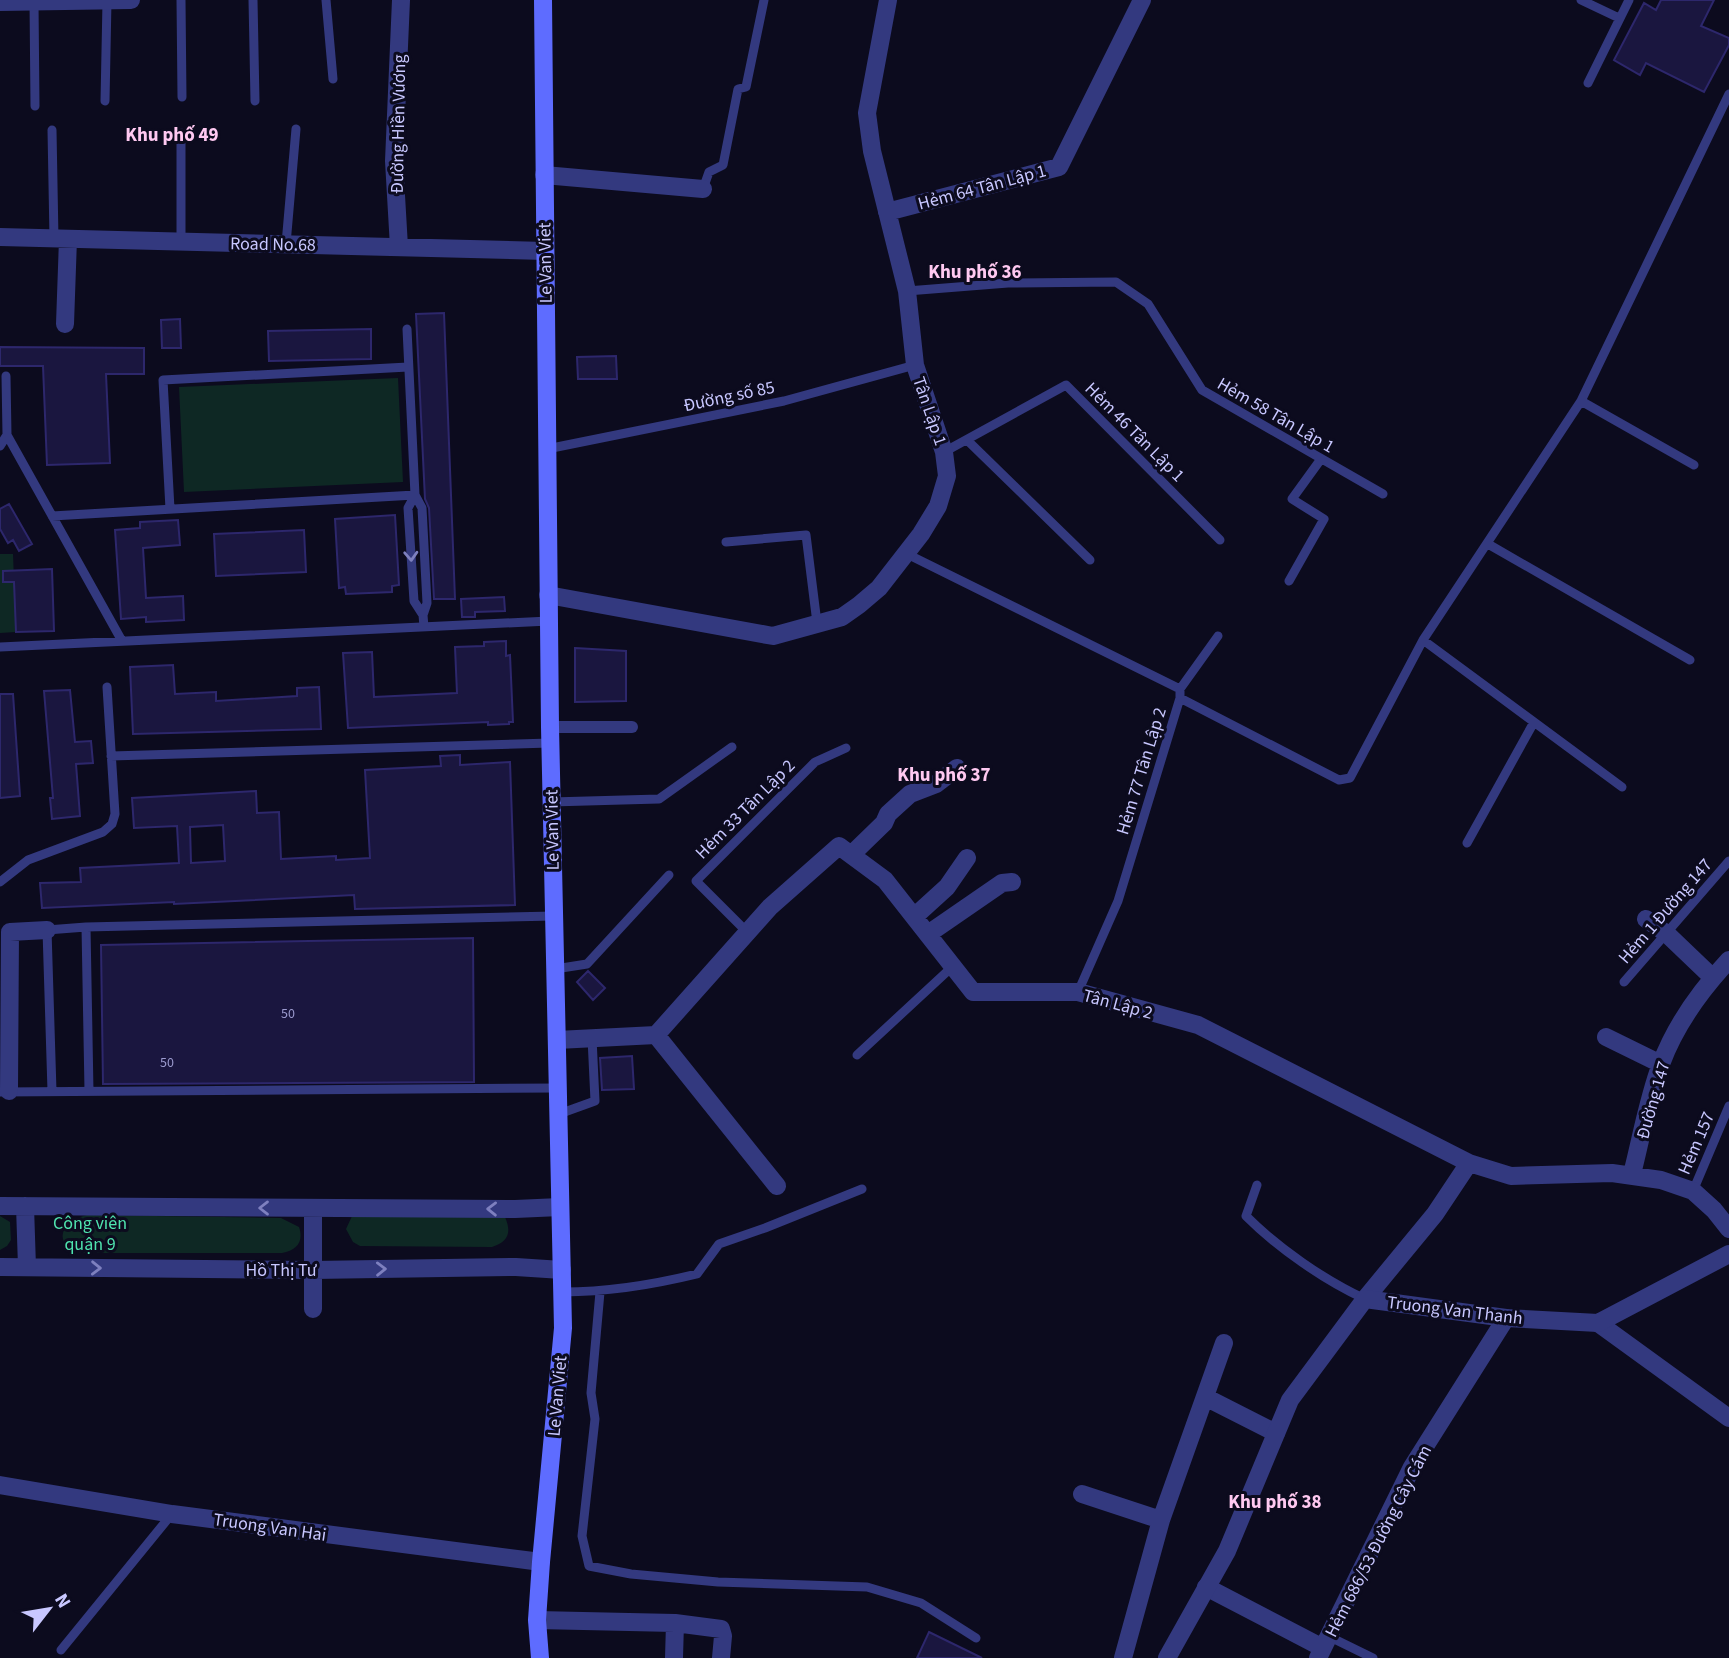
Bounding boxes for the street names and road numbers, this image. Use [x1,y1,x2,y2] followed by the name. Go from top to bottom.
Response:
[385,54,412,194] street label: Đường Hiền Vương
[915,158,1049,217] street label: Hẻm 64 Tân Lập 1
[532,222,559,304] street label: Le Van Viet
[230,231,316,258] street label: Road No.68
[1212,372,1339,459] street label: Hẻm 58 Tân Lập 1
[906,373,953,449] street label: Tân Lập 1
[681,375,777,418] street label: Đường số 85
[1079,377,1190,488] street label: Hẻm 46 Tân Lập 1
[1110,704,1173,838] street label: Hẻm 77 Tân Lập 2
[690,754,801,865] street label: Hẻm 33 Tân Lập 2
[539,789,566,871] street label: Le Van Viet
[1613,853,1718,969] street label: Hẻm 1 Đường 147
[1080,983,1156,1026] street label: Tân Lập 2
[1630,1058,1677,1142] street label: Đường 147
[1672,1108,1721,1178] street label: Hẻm 157
[245,1258,318,1283] street label: Hồ Thị Tư
[1386,1290,1524,1331] street label: Truong Van Thanh
[542,1355,573,1437] street label: Le Van Viet
[1319,1441,1438,1642] street label: Hẻm 686/53 Đường Cây Cám
[212,1507,328,1548] street label: Truong Van Hai

